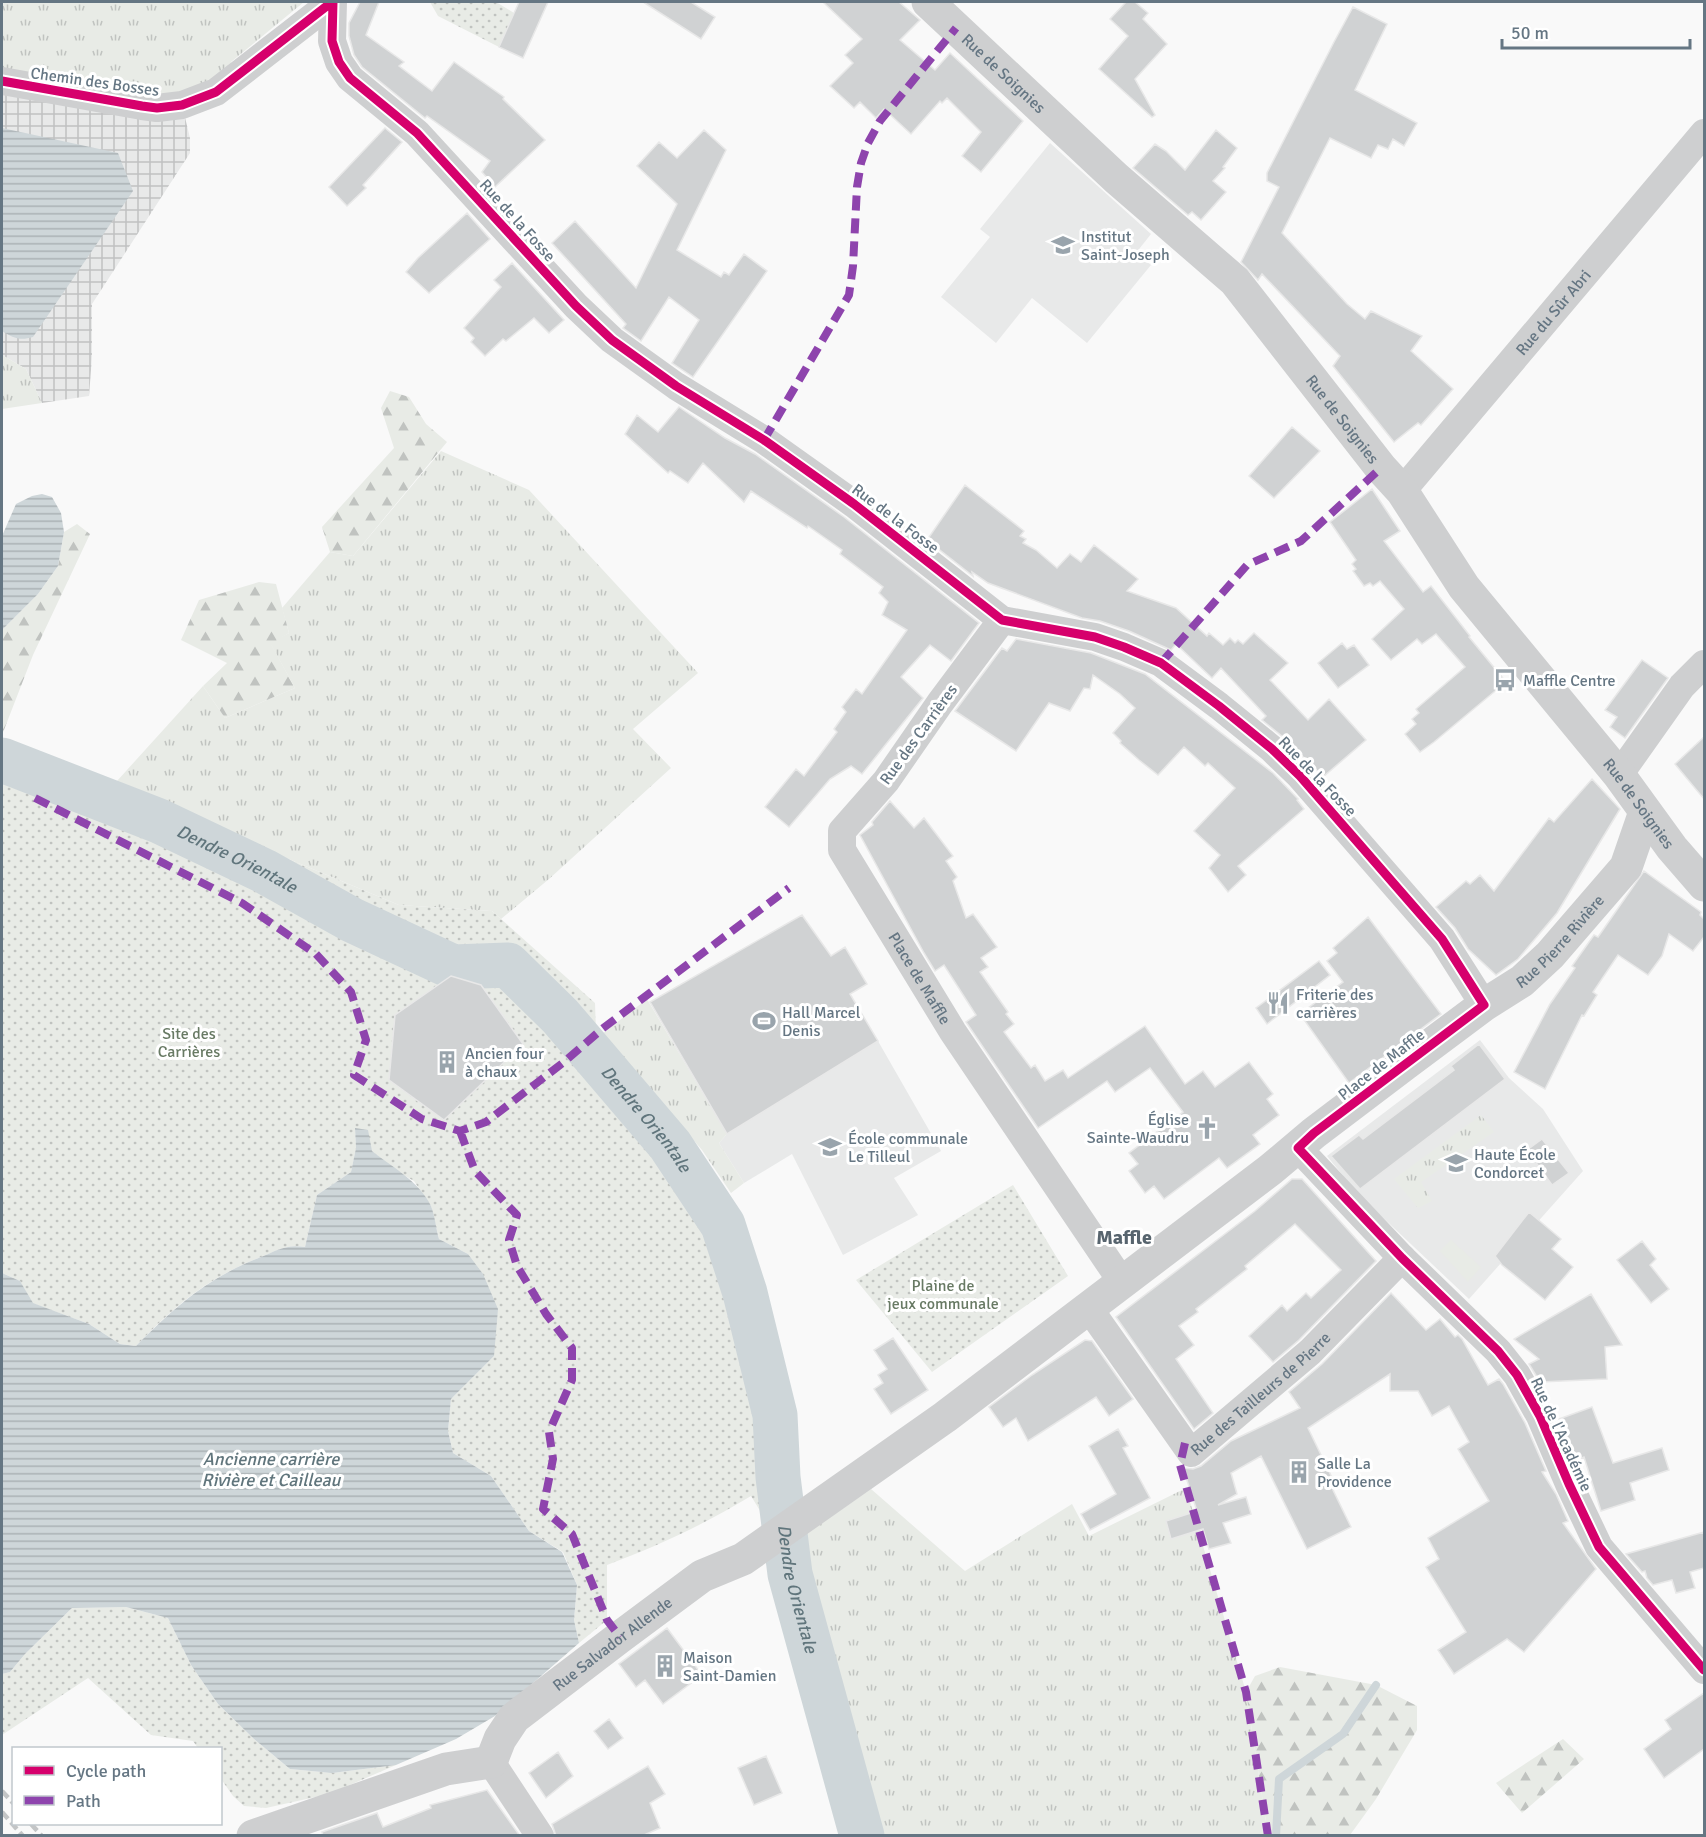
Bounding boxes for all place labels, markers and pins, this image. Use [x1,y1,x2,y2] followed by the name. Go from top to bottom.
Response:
[1081,227,1170,265] place label: Institut Saint-Joseph
[1050,232,1076,258] school or university icon: Institut Saint-Joseph
[1492,667,1518,693] bus stop icon: Maffle Centre
[1523,671,1616,691] place label: Maffle Centre
[1296,985,1373,1023] place label: Friterie des carrières
[1265,990,1291,1016] restaurant icon: Friterie des carrières
[782,1003,861,1041] place label: Hall Marcel Denis
[751,1008,777,1034] sports icon: Hall Marcel Denis
[465,1044,544,1082] place label: Ancien four à chaux
[434,1049,460,1075] building icon: Ancien four à chaux
[1087,1110,1189,1148] place label: Église Sainte-Waudru
[1194,1115,1220,1141] church icon: Église Sainte-Waudru
[848,1129,968,1167] place label: École communale Le Tilleul
[817,1134,843,1160] school or university icon: École communale Le Tilleul
[1474,1145,1556,1183] place label: Haute École Condorcet
[1443,1150,1469,1176] school or university icon: Haute École Condorcet
[1317,1454,1392,1492] place label: Salle La Providence
[1286,1459,1312,1485] building icon: Salle La Providence
[683,1648,776,1686] place label: Maison Saint-Damien
[652,1653,678,1679] building icon: Maison Saint-Damien

